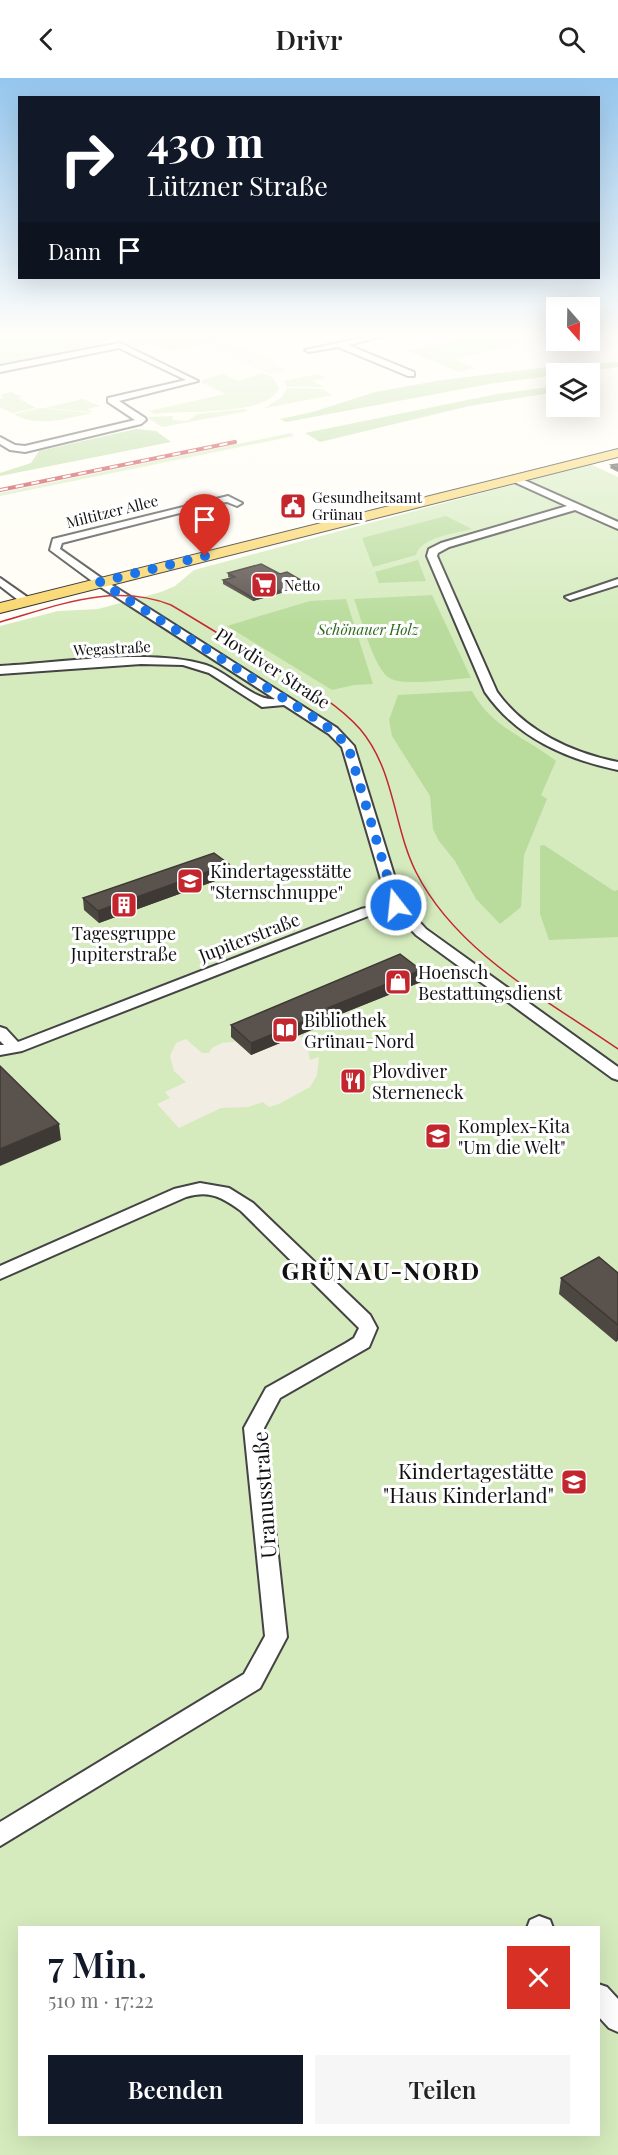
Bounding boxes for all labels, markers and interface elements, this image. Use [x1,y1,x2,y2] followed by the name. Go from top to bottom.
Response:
[275,21,343,57] text: Drivr
[30,23,63,56] icon: back
[555,23,588,56] icon: search
[147,113,264,169] text: 430 m
[48,120,126,198] icon: right
[147,167,328,203] text: Lützner Straße
[113,234,146,267] icon: arrive
[48,236,101,266] text: Dann
[546,297,600,351] north arrow
[546,297,600,417] map controls
[546,363,600,417] button: layers
[312,487,423,524] place label: Gesundheitsamt Grünau
[64,490,160,532] street label: Miltitzer Allee
[278,491,308,521] public building icon: Gesundheitsamt Grünau
[179,494,230,556] pin
[188,503,221,536] icon: arrive
[249,570,279,600] supermarket icon: Netto
[284,575,320,595] place label: Netto
[317,619,420,639] park label: Schönauer Holz
[211,622,335,714] street label: Plovdiver Straße
[72,636,151,660] street label: Wegastraße
[210,859,352,904] place label: Kindertagesstätte "Sternschnuppe"
[175,866,205,896] school or university icon: Kindertagesstätte "Sternschnuppe"
[364,873,428,937] position arrow
[109,890,139,920] building icon: Tagesgruppe Jupiterstraße
[194,907,303,968] street label: Jupiterstraße
[70,921,177,966] place label: Tagesgruppe Jupiterstraße
[418,960,563,1005] place label: Hoensch Bestattungsdienst
[383,967,413,997] shop icon: Hoensch Bestattungsdienst
[304,1008,415,1053] place label: Bibliothek Grünau-Nord
[270,1015,300,1045] library icon: Bibliothek Grünau-Nord
[372,1059,464,1104] place label: Plovdiver Sterneneck
[338,1066,368,1096] restaurant icon: Plovdiver Sterneneck
[458,1114,570,1159] place label: Komplex-Kita "Um die Welt"
[423,1121,453,1151] school or university icon: Komplex-Kita "Um die Welt"
[281,1254,481,1286] district label: GRÜNAU-NORD
[245,1430,281,1560] street label: Uranusstraße
[383,1456,554,1508] place label: Kindertagestätte "Haus Kinderland"
[559,1467,589,1497] school or university icon: Kindertagestätte "Haus Kinderland"
[48,1939,147,1987] text: 7 Min.
[507,1946,570,2009] button: close
[48,1986,154,2013] text: 510 m · 17:22
[48,2055,303,2124] button: Beenden
[315,2055,570,2124] button: Teilen

